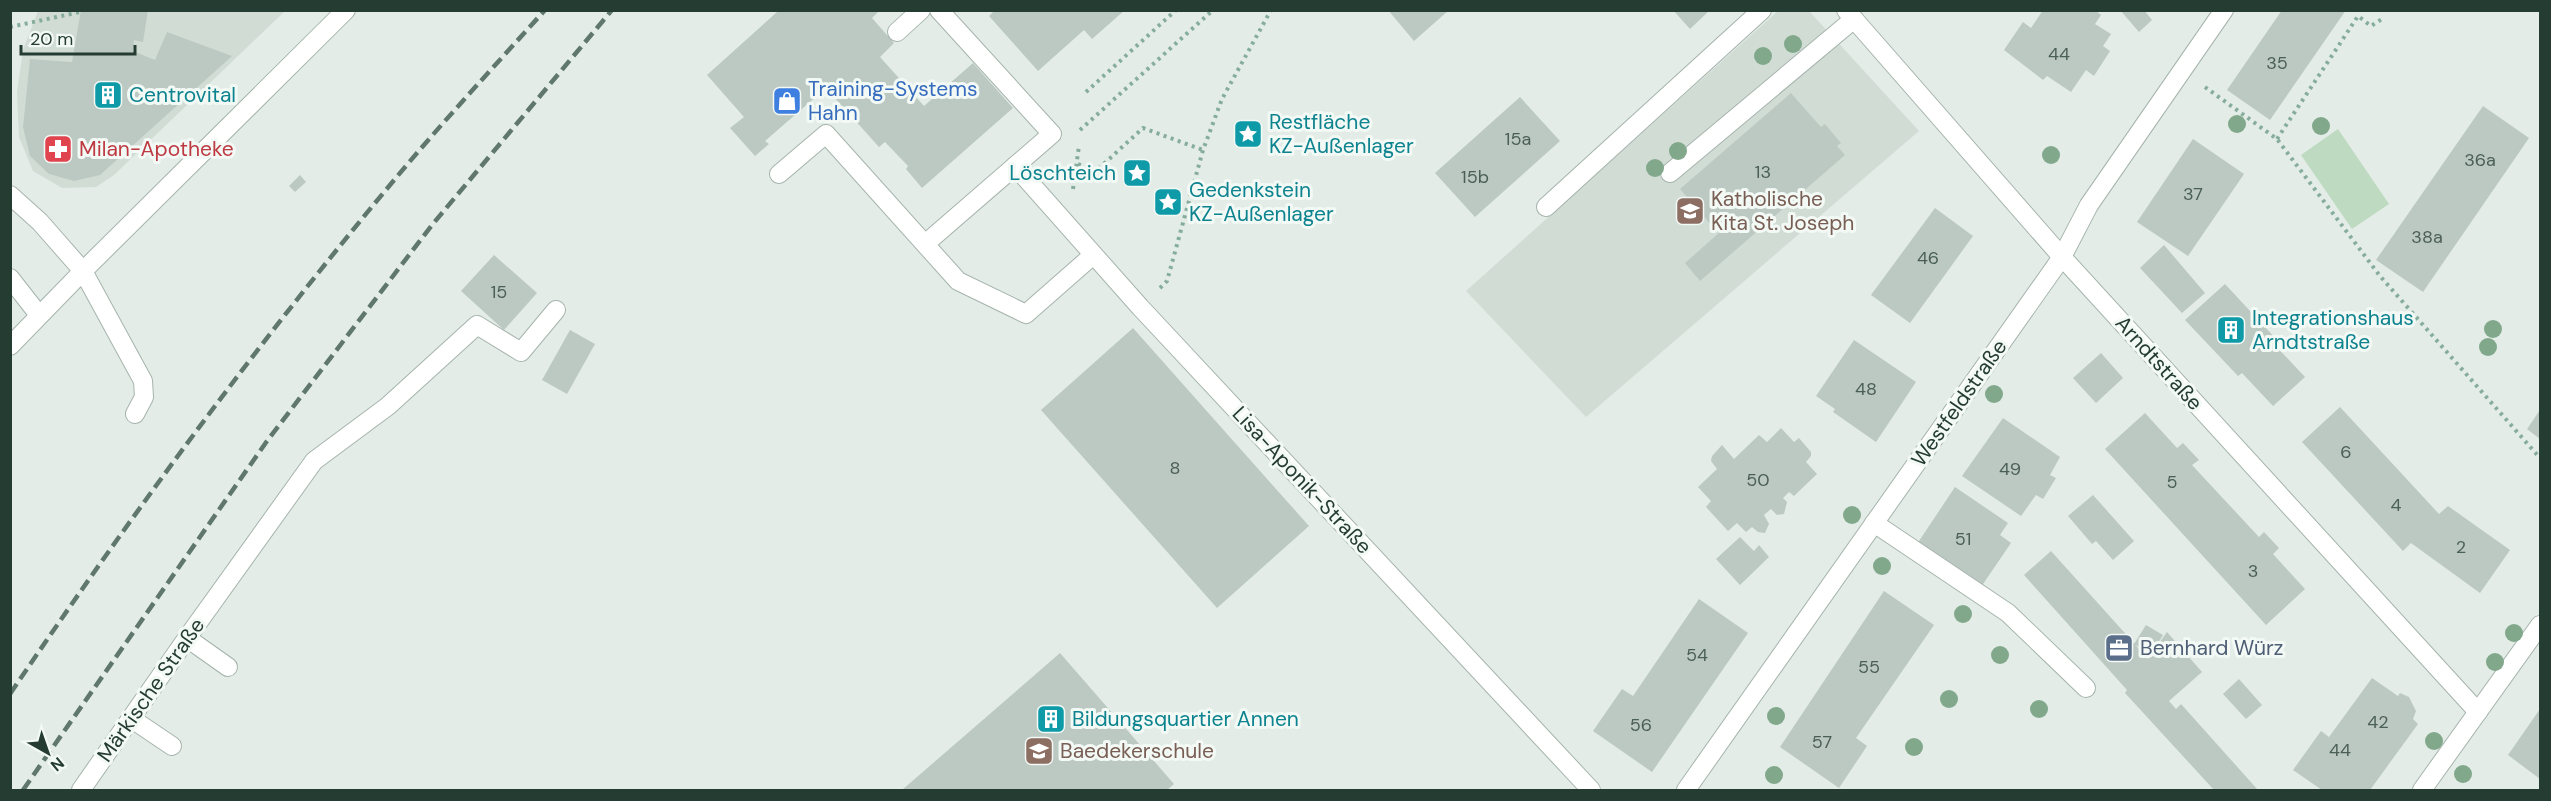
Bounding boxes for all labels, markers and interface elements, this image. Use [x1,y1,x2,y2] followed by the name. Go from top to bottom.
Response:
[21,18,135,56] scale bar
[30,27,73,51] text: 20 m
[2048,42,2070,66] house number: 44
[2266,51,2288,75] house number: 35
[808,75,978,127] place label: Training-Systems Hahn
[92,79,124,111] building icon: Centrovital
[129,81,236,109] place label: Centrovital
[771,85,803,117] shop icon: Training-Systems Hahn
[1269,108,1414,160] place label: Restfläche KZ-Außenlager
[1232,118,1264,150] place icon: Restfläche KZ-Außenlager
[1505,127,1531,151] house number: 15a
[42,133,74,165] pharmacy icon: Milan-Apotheke
[79,135,234,163] place label: Milan-Apotheke
[2464,148,2496,172] house number: 36a
[1121,157,1153,189] place icon: Löschteich
[1009,159,1116,187] place label: Löschteich
[1755,160,1771,184] house number: 13
[1461,165,1489,189] house number: 15b
[1189,176,1334,228] place label: Gedenkstein KZ-Außenlager
[2183,182,2203,206] house number: 37
[1711,185,1854,237] place label: Katholische Kita St. Joseph
[1152,186,1184,218] place icon: Gedenkstein KZ-Außenlager
[1674,195,1706,227] school or university icon: Katholische Kita St. Joseph
[2411,225,2443,249] house number: 38a
[1917,246,1939,270] house number: 46
[491,280,507,304] house number: 15
[2252,304,2414,356] place label: Integrationshaus Arndtstraße
[2109,310,2209,416] street label: Arndtstraße
[2215,314,2247,346] building icon: Integrationshaus Arndtstraße
[1905,334,2013,472] street label: Westfeldstraße
[1855,377,1877,401] house number: 48
[1226,400,1378,560] street label: Lisa-Aponik-Straße
[2340,440,2352,464] house number: 6
[1170,456,1180,480] house number: 8
[1999,457,2021,481] house number: 49
[1746,468,1770,492] house number: 50
[2167,470,2177,494] house number: 5
[2391,493,2402,517] house number: 4
[1955,527,1971,551] house number: 51
[2456,535,2466,559] house number: 2
[2248,559,2258,583] house number: 3
[91,612,211,768] street label: Märkische Straße
[2103,632,2135,664] office icon: Bernhard Würz
[2140,634,2284,662] place label: Bernhard Würz
[1686,643,1708,667] house number: 54
[1858,655,1880,679] house number: 55
[1035,703,1067,735] building icon: Bildungsquartier Annen
[1072,705,1299,733] place label: Bildungsquartier Annen
[2367,710,2389,734] house number: 42
[1630,713,1652,737] house number: 56
[18,723,78,783] north arrow
[1812,730,1832,754] house number: 57
[1023,735,1055,767] school or university icon: Baedekerschule
[1060,737,1214,765] place label: Baedekerschule
[2329,738,2351,762] house number: 44
[46,752,69,776] text: N

